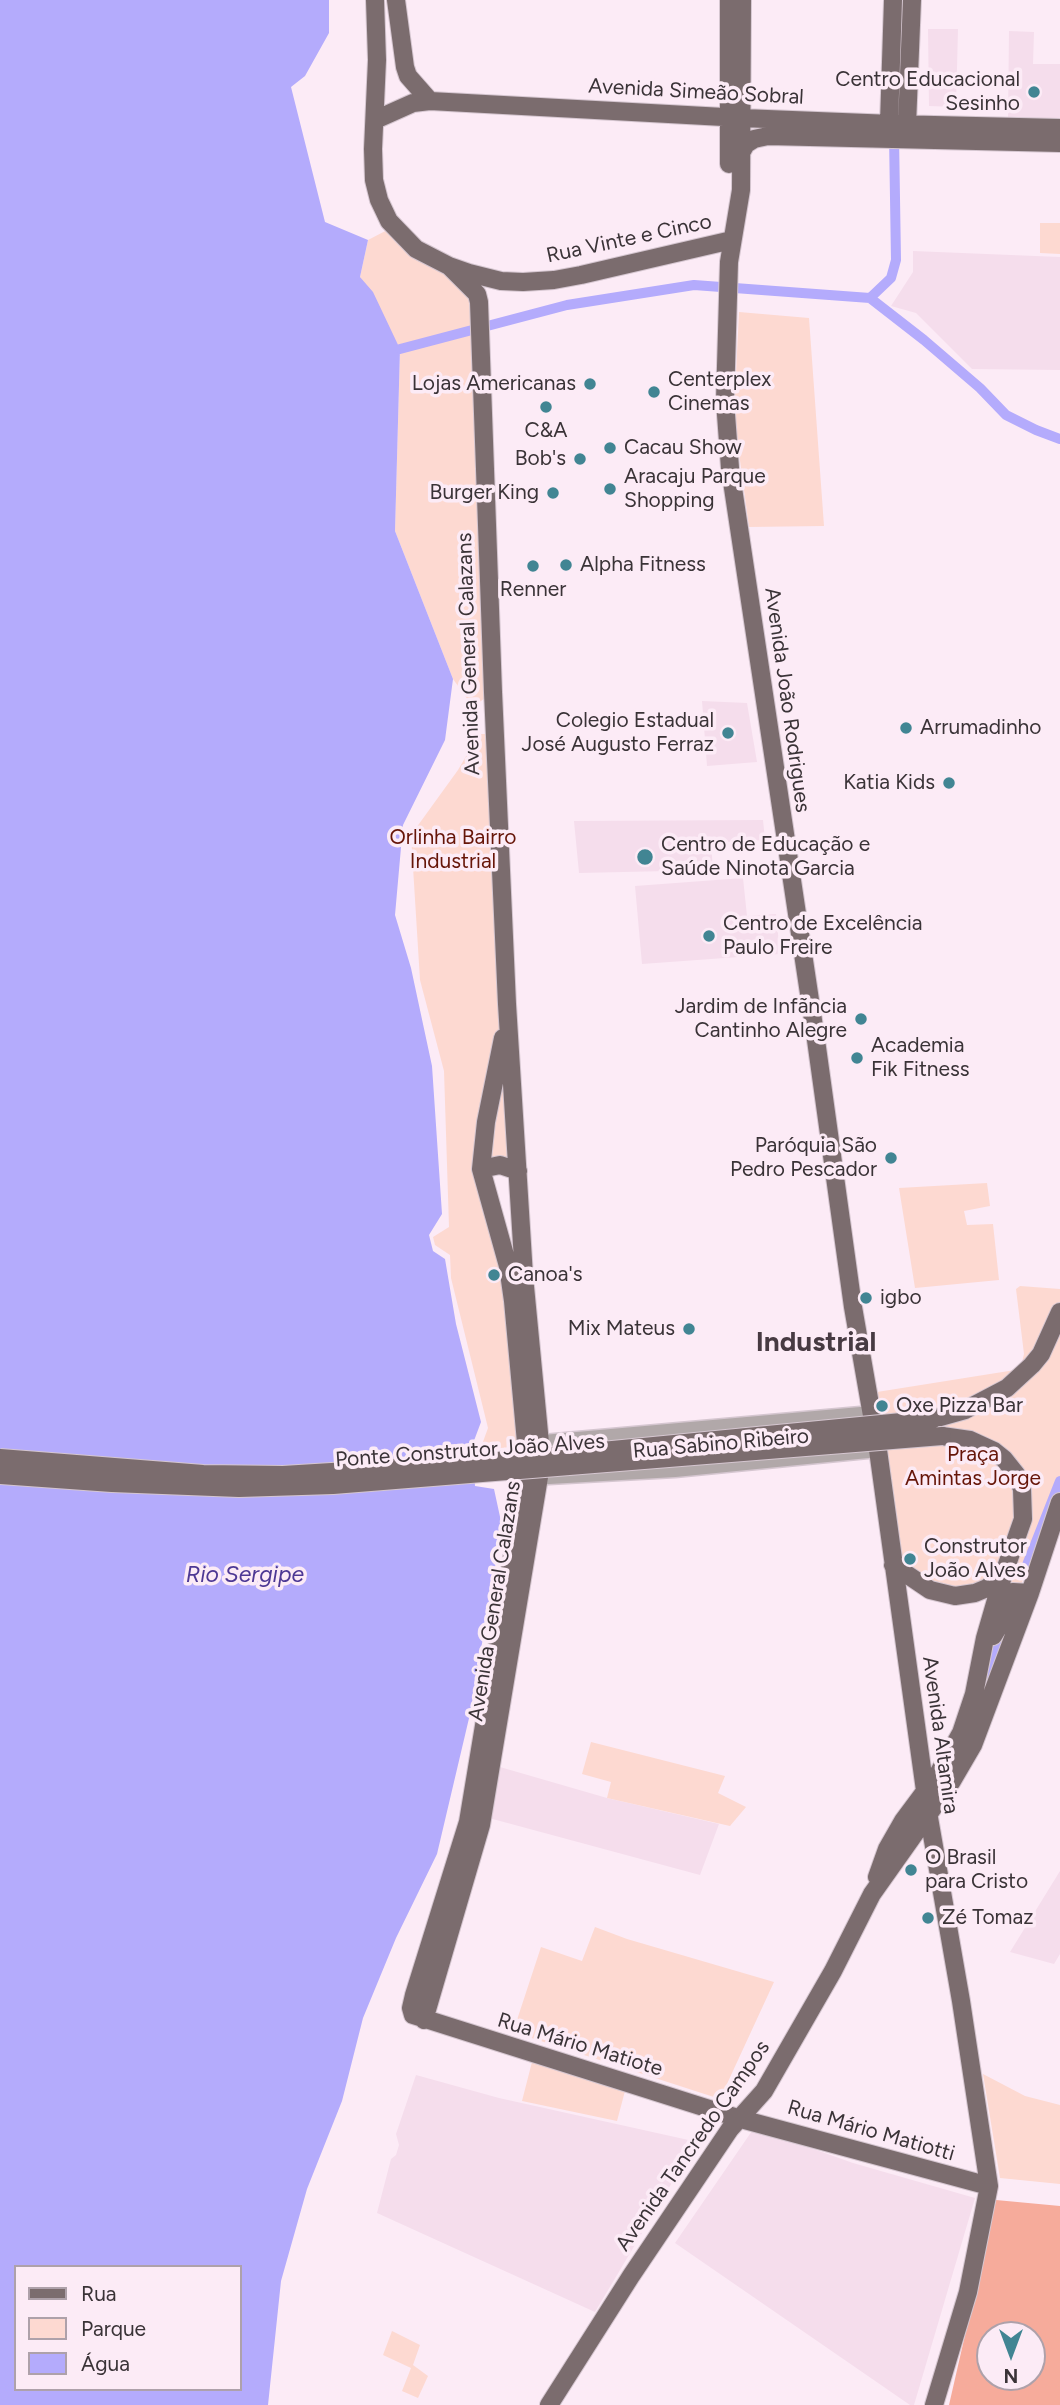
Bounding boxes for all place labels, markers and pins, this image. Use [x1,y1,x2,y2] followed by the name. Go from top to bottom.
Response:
[835,67,1020,117] place label: Centro Educacional Sesinho
[1026,84,1042,100] marker: Centro Educacional Sesinho
[668,367,771,417] place label: Centerplex Cinemas
[412,371,576,397] place label: Lojas Americanas
[582,376,598,392] marker: Lojas Americanas
[646,384,662,400] marker: Centerplex Cinemas
[538,399,554,415] marker: C&A
[525,418,567,444] place label: C&A
[624,435,742,461] place label: Cacau Show
[602,440,618,456] marker: Cacau Show
[515,446,566,472] place label: Bob's
[572,451,588,467] marker: Bob's
[624,464,766,514] place label: Aracaju Parque Shopping
[430,480,539,506] place label: Burger King
[602,481,618,497] marker: Aracaju Parque Shopping
[545,485,561,501] marker: Burger King
[580,552,706,578] place label: Alpha Fitness
[558,557,574,573] marker: Alpha Fitness
[525,558,541,574] marker: Renner
[500,577,566,603] place label: Renner
[522,708,714,758] place label: Colegio Estadual José Augusto Ferraz
[920,715,1042,741] place label: Arrumadinho
[898,720,914,736] marker: Arrumadinho
[720,725,736,741] marker: Colegio Estadual José Augusto Ferraz
[843,770,935,796] place label: Katia Kids
[941,775,957,791] marker: Katia Kids
[661,832,870,882] place label: Centro de Educação e Saúde Ninota Garcia
[635,847,655,867] marker: Centro de Educação e Saúde Ninota Garcia
[723,911,923,961] place label: Centro de Excelência Paulo Freire
[701,928,717,944] marker: Centro de Excelência Paulo Freire
[675,994,847,1044] place label: Jardim de Infãncia Cantinho Alegre
[853,1011,869,1027] marker: Jardim de Infãncia Cantinho Alegre
[871,1033,970,1083] place label: Academia Fik Fitness
[849,1050,865,1066] marker: Academia Fik Fitness
[730,1133,877,1183] place label: Paróquia São Pedro Pescador
[883,1150,899,1166] marker: Paróquia São Pedro Pescador
[508,1262,582,1288] place label: Canoa's
[486,1267,502,1283] marker: Canoa's
[880,1285,922,1311] place label: igbo
[858,1290,874,1306] marker: igbo
[568,1316,675,1342] place label: Mix Mateus
[681,1321,697,1337] marker: Mix Mateus
[896,1393,1023,1419] place label: Oxe Pizza Bar
[874,1398,890,1414] marker: Oxe Pizza Bar
[924,1534,1027,1584] place label: Construtor João Alves
[902,1551,918,1567] marker: Construtor João Alves
[925,1845,1028,1895] place label: O Brasil para Cristo
[903,1862,919,1878] marker: O Brasil para Cristo
[942,1905,1034,1931] place label: Zé Tomaz
[920,1910,936,1926] marker: Zé Tomaz

